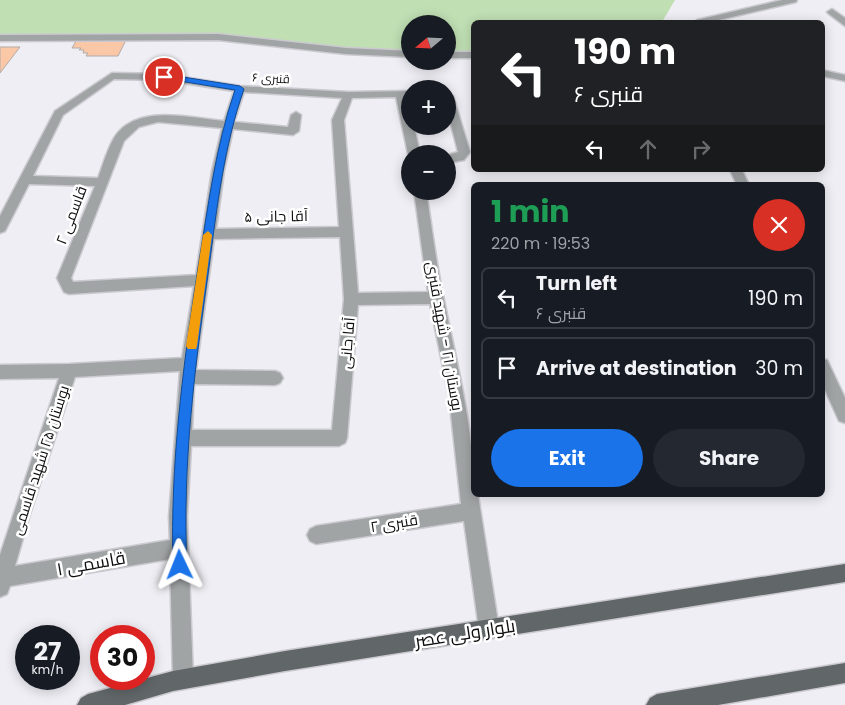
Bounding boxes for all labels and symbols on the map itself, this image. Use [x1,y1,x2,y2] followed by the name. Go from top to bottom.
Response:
[401,15,456,70] north arrow
[143,56,185,98] pin
[252,69,290,87] street label: قنبری ۶
[50,183,92,247] street label: قاسمی ۲
[244,205,308,227] street label: آقا جانی ۵
[422,260,468,412] street label: بوستان ۲۱ - شهید قنبری
[334,316,360,370] street label: آقا جانی
[6,383,74,537] street label: بوستان ۲۵ شهید قاسمی
[369,509,419,537] street label: قنبری ۲
[153,538,205,590] position arrow
[55,545,127,581] street label: قاسمی ۱
[412,613,517,653] street label: بلوار ولی عصر
[90,625,155,690] speed limit sign: 30

